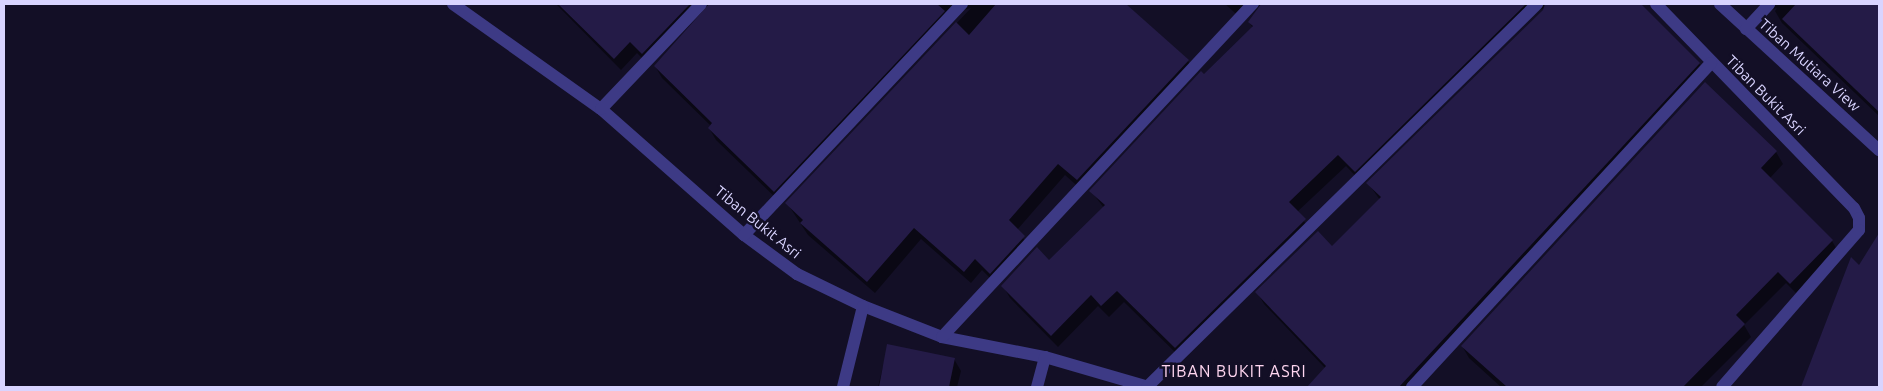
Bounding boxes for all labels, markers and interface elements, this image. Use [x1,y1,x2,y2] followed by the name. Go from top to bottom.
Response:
[1756,15,1864,115] street label: Tiban Mutiara View
[1722,51,1810,139] street label: Tiban Bukit Asri
[711,182,805,262] street label: Tiban Bukit Asri
[1159,361,1309,381] district label: TIBAN BUKIT ASRI

